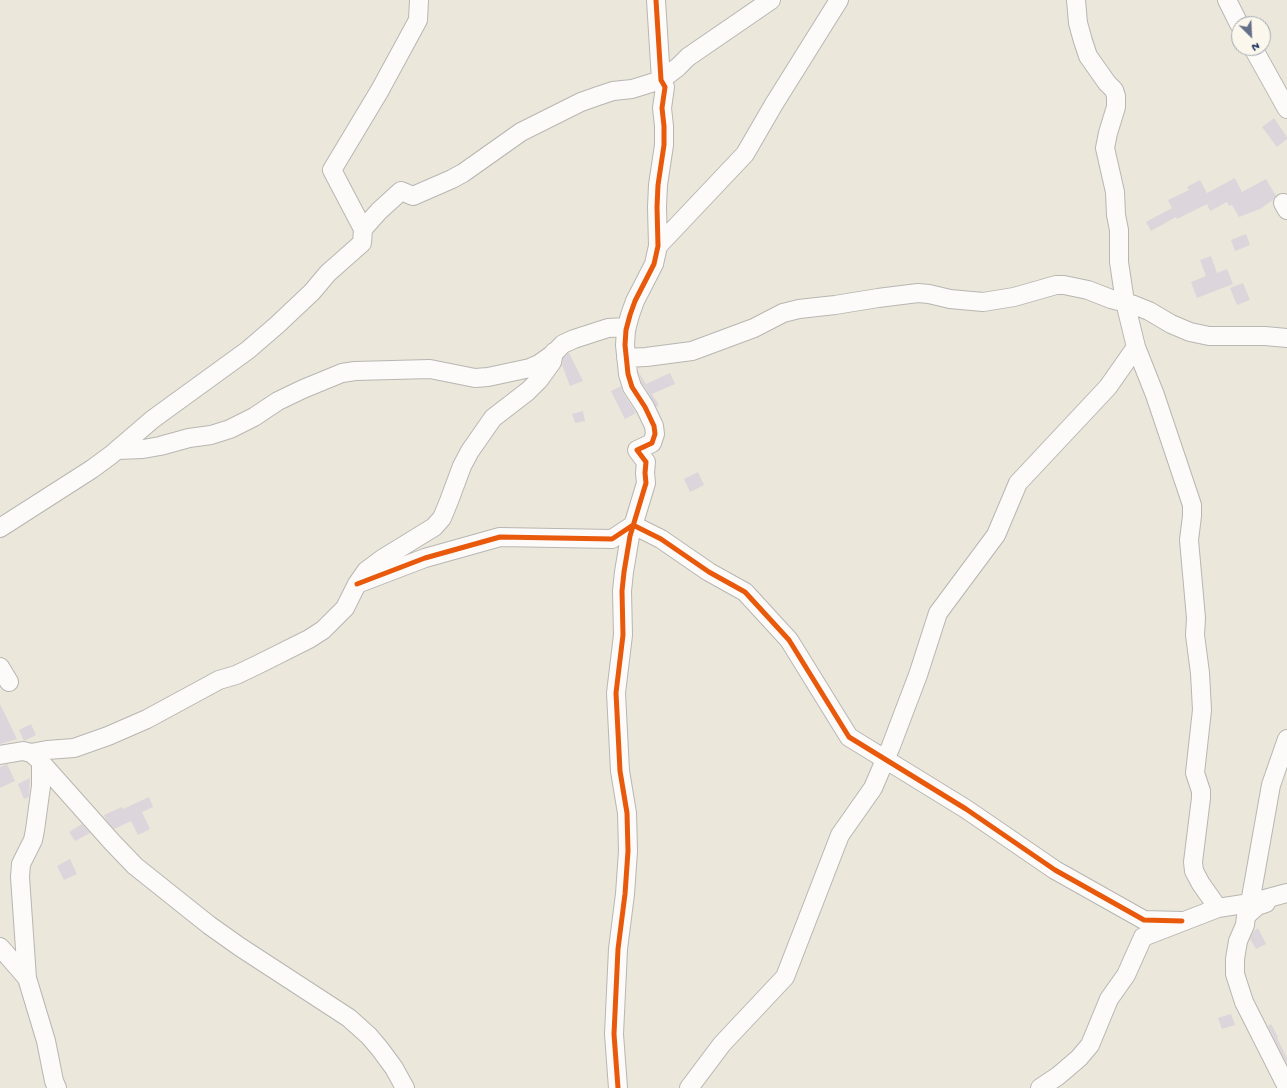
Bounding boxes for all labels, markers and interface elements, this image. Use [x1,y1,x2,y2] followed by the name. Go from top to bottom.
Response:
[1231,16,1271,56] north arrow
[1250,39,1261,53] text: N

